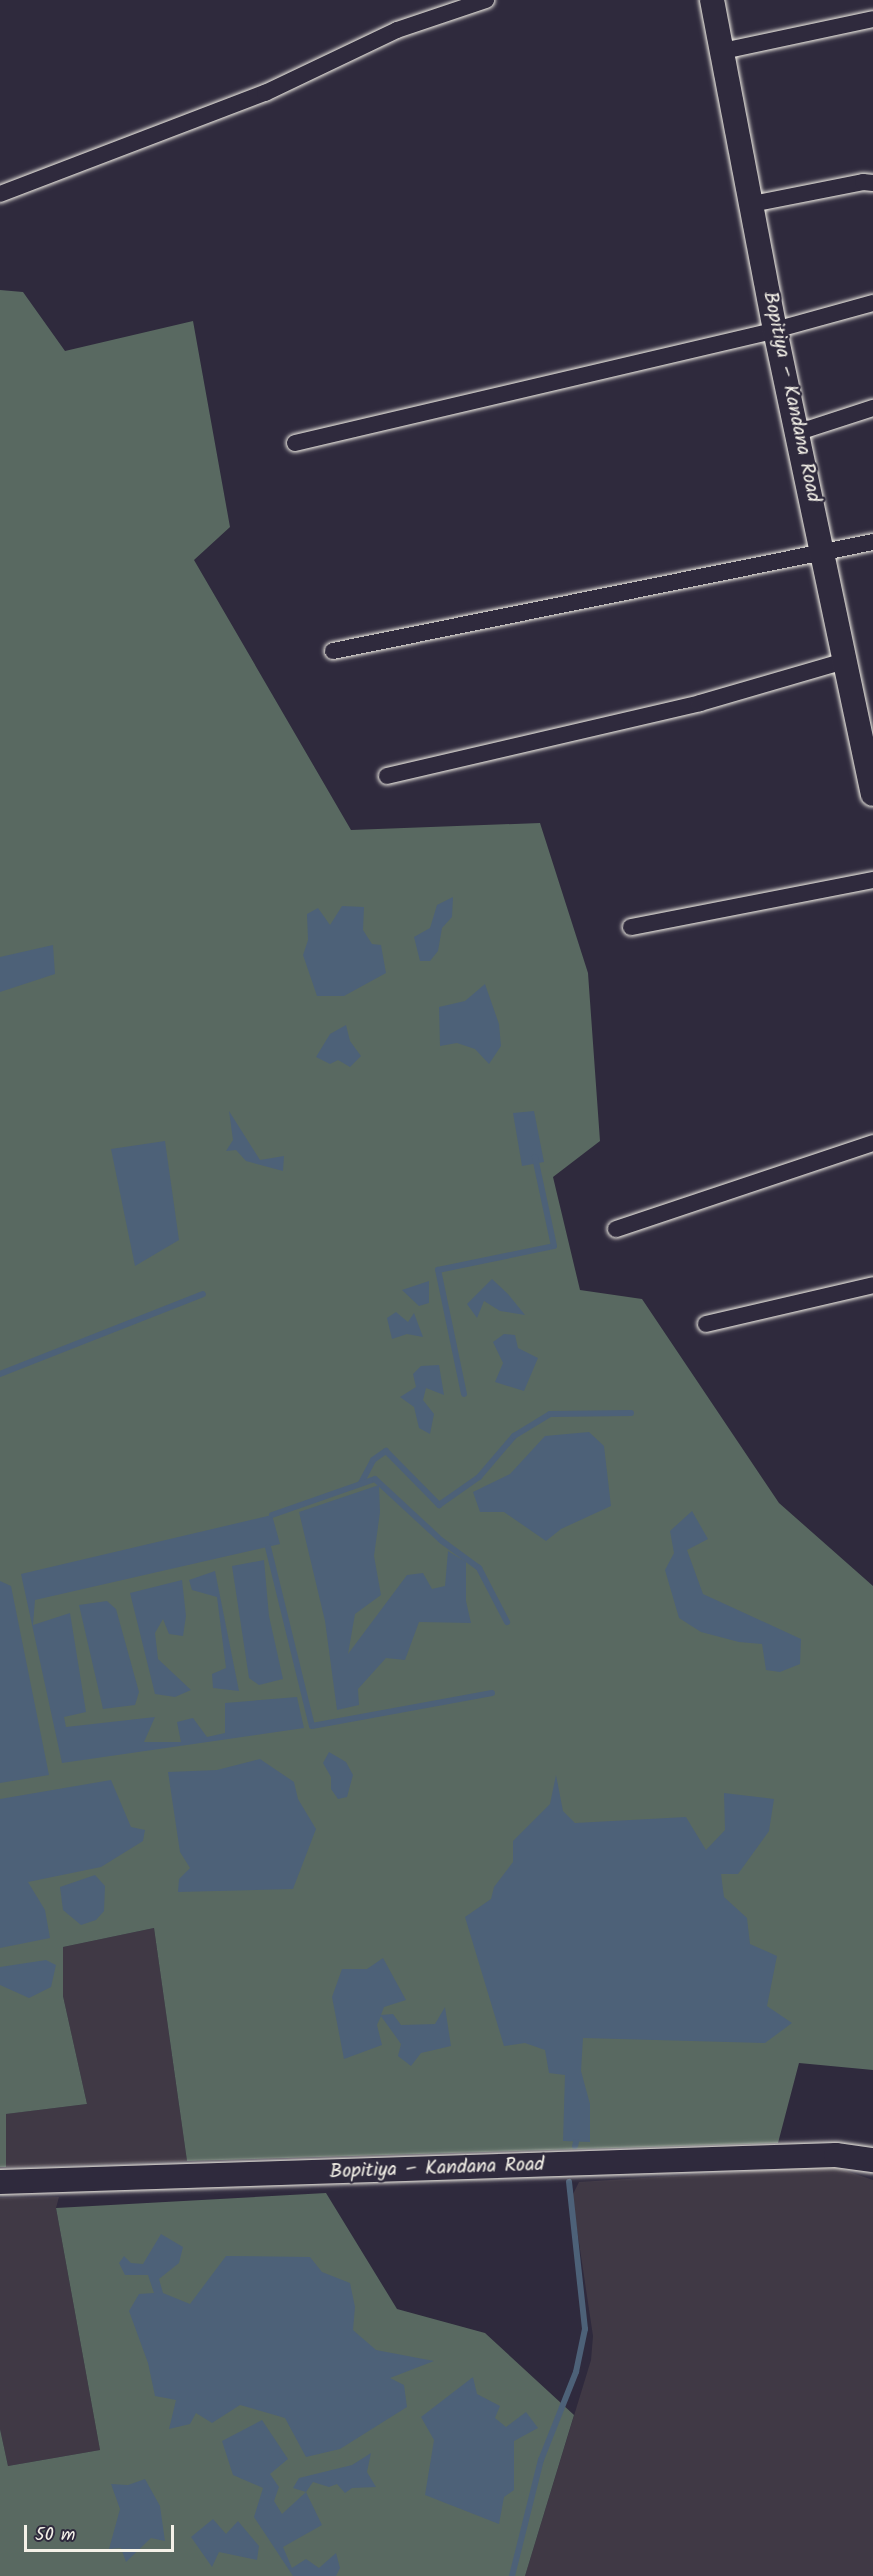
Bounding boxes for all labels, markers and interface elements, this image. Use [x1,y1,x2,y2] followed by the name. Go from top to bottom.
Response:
[757,289,825,505] street label: Bopitiya – Kandana Road
[329,2153,545,2185] street label: Bopitiya – Kandana Road
[27,2513,177,2551] scale bar
[35,2521,75,2550] text: 50 m

